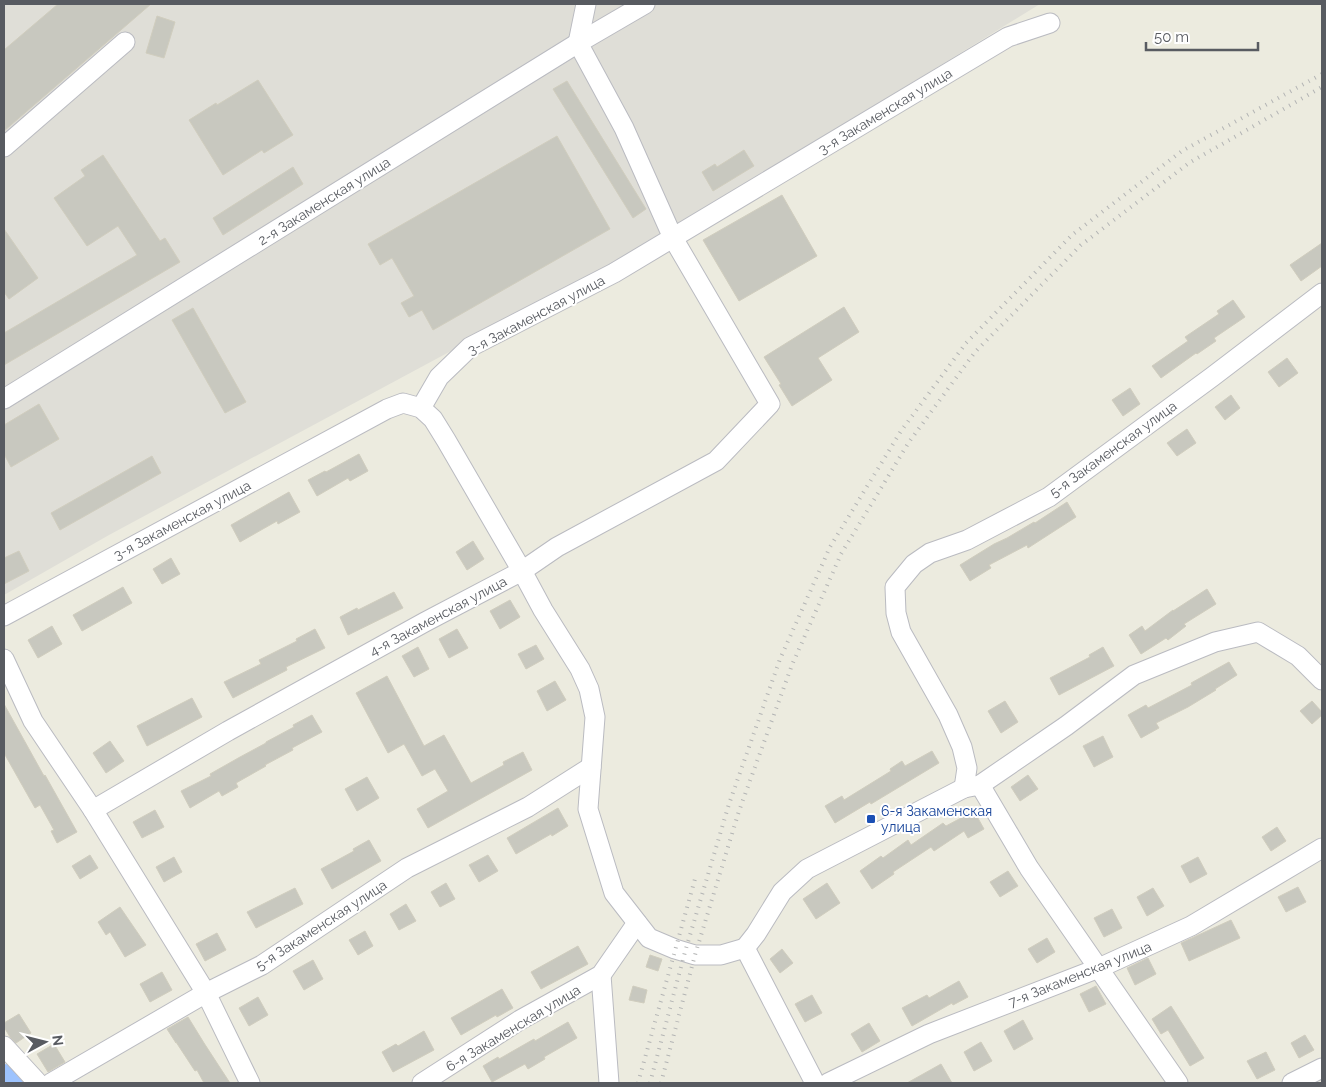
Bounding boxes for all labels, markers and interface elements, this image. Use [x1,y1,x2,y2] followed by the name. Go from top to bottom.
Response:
[1146,20,1258,52] scale bar
[1154,28,1189,46] text: 50 m
[815,65,955,157] street label: 3-я Закаменская улица
[255,154,393,248] street label: 2-я Закаменская улица
[465,272,607,358] street label: 3-я Закаменская улица
[1046,397,1180,501] street label: 5-я Закаменская улица
[111,477,253,563] street label: 3-я Закаменская улица
[367,573,509,659] street label: 4-я Закаменская улица
[881,803,992,835] place label: 6-я Закаменская улица
[865,813,877,825] marker: 6-я Закаменская улица
[252,877,390,973] street label: 5-я Закаменская улица
[1006,938,1154,1010] street label: 7-я Закаменская улица
[443,981,583,1075] street label: 6-я Закаменская улица
[20,1017,70,1067] north arrow
[49,1034,66,1047] text: N

